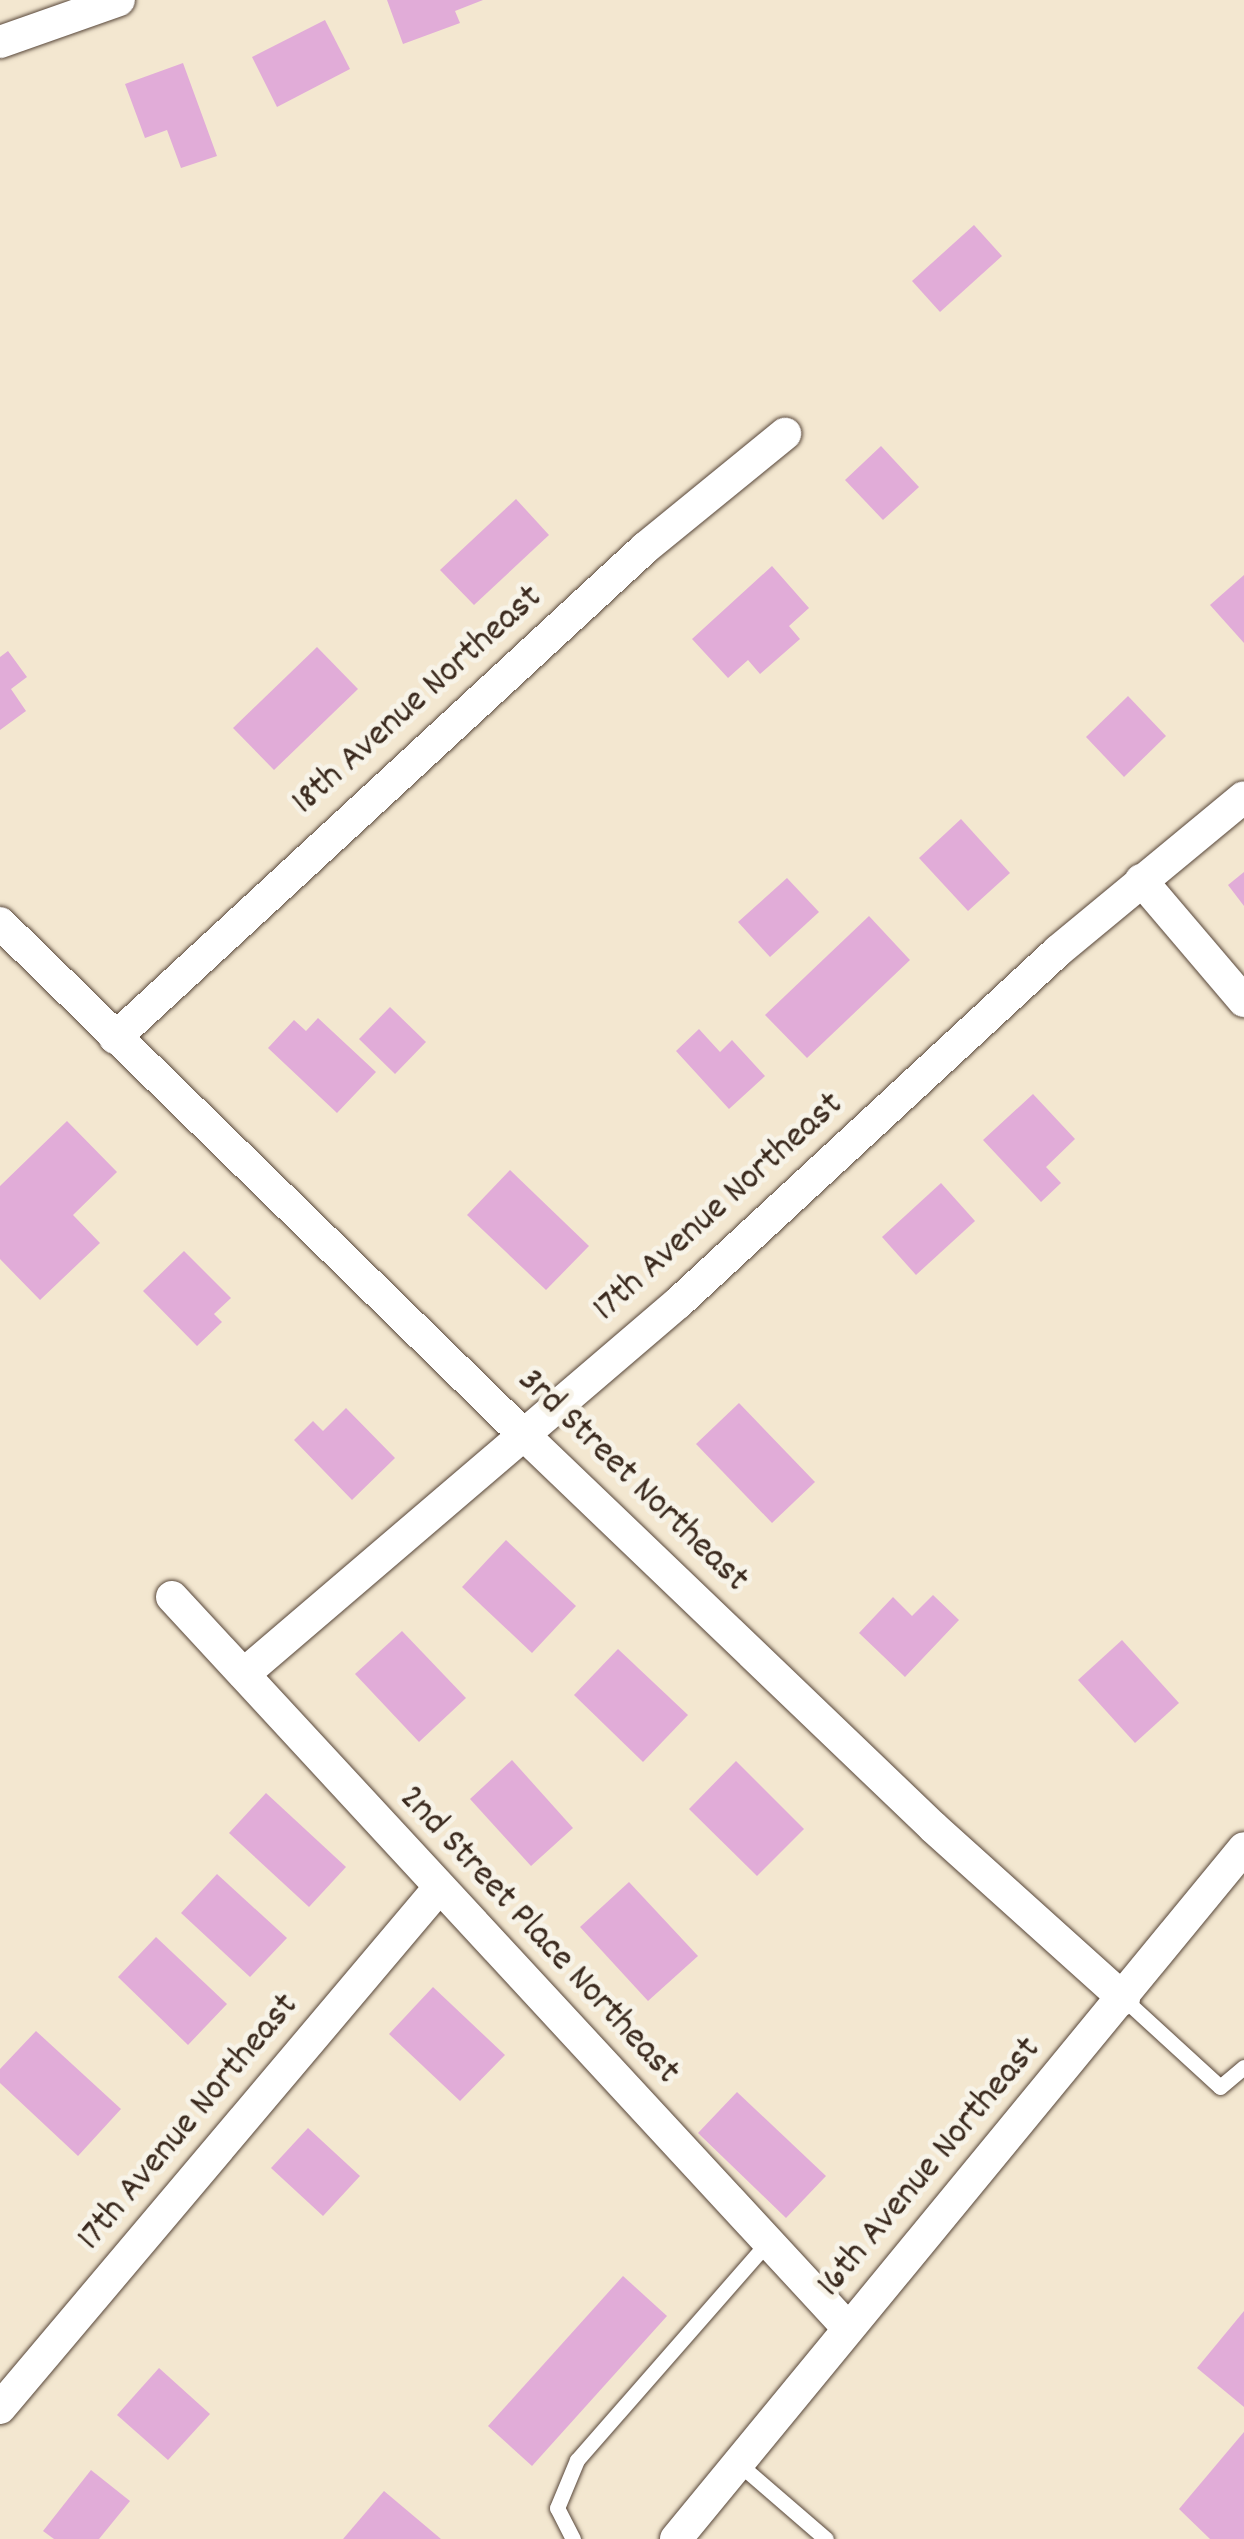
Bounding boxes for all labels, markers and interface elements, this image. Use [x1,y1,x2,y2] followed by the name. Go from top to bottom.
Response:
[283,576,553,826] street label: 18th Avenue Northeast
[584,1084,854,1332] street label: 17th Avenue Northeast
[507,1359,757,1603] street label: 3rd Street Northeast
[388,1777,688,2095] street label: 2nd Street Place Northeast
[68,1985,310,2261] street label: 17th Avenue Northeast
[808,2029,1052,2307] street label: 16th Avenue Northeast

